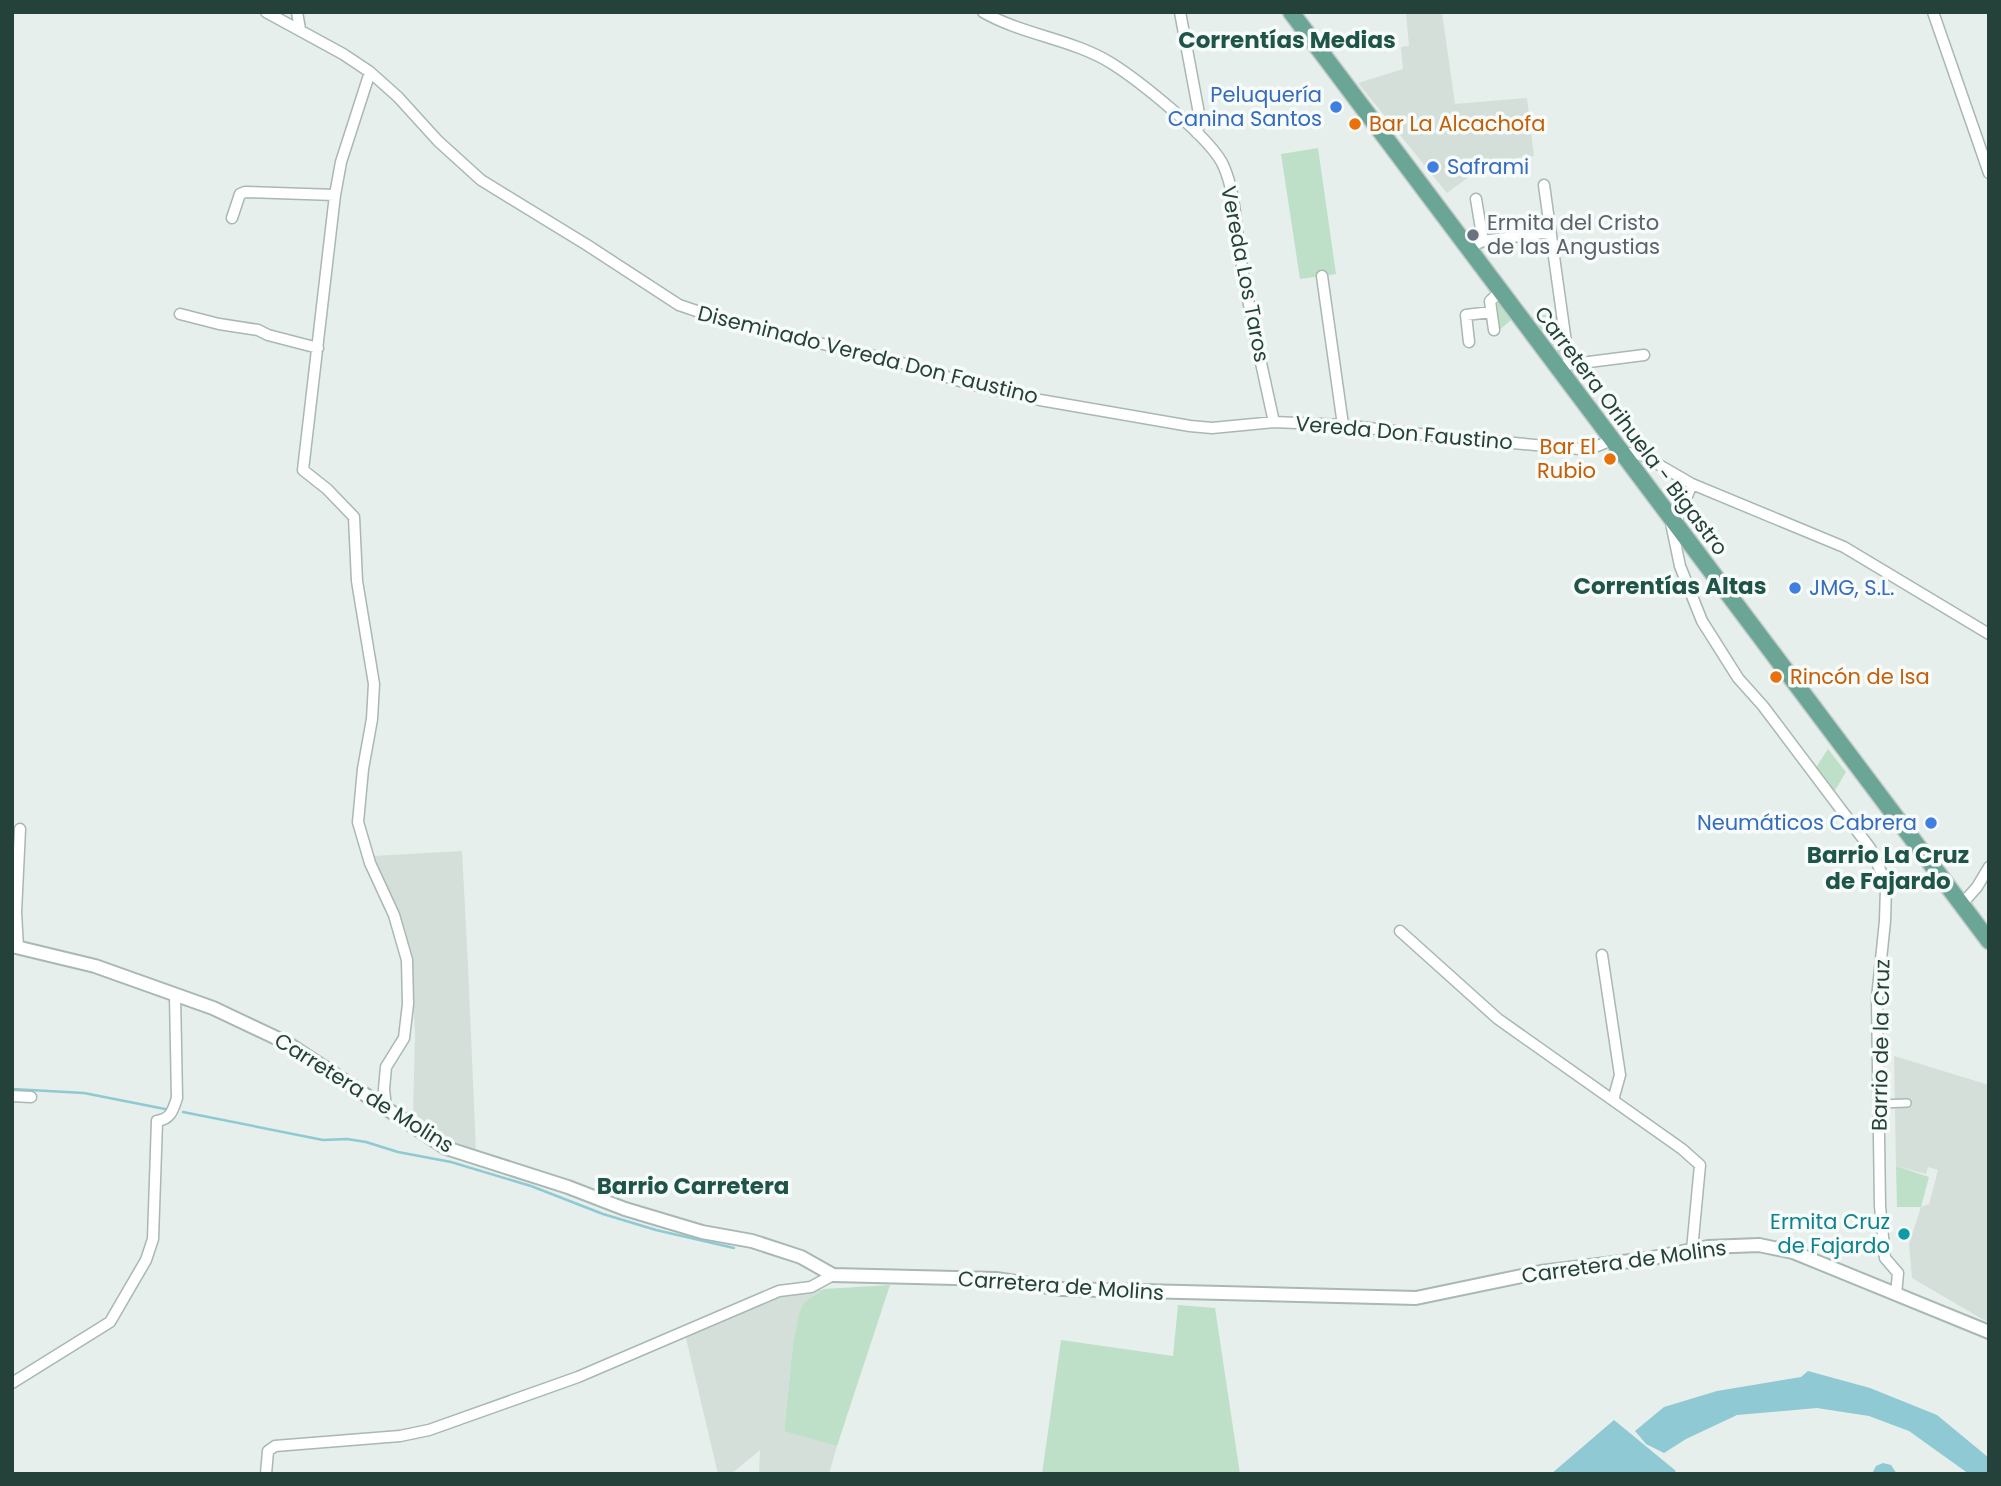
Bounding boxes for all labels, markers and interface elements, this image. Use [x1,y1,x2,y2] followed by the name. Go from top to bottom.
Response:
[1178,24,1396,56] district label: Correntías Medias
[1168,80,1322,133] place label: Peluquería Canina Santos
[1328,99,1344,115] marker: Peluquería Canina Santos
[1369,109,1545,138] place label: Bar La Alcachofa
[1347,116,1363,132] marker: Bar La Alcachofa
[1447,152,1529,181] place label: Saframi
[1425,159,1441,175] marker: Saframi
[1214,183,1277,365] street label: Vereda Los Taros
[1487,208,1660,261] place label: Ermita del Cristo de las Angustias
[1465,227,1481,243] marker: Ermita del Cristo de las Angustias
[695,298,1041,411] street label: Diseminado Vereda Don Faustino
[1528,300,1735,561] street label: Carretera Orihuela - Bigastro
[1294,409,1514,456] street label: Vereda Don Faustino
[1537,432,1596,485] place label: Bar El Rubio
[1602,451,1618,467] marker: Bar El Rubio
[1573,570,1767,602] district label: Correntías Altas
[1809,573,1895,602] place label: JMG, S.L.
[1787,580,1803,596] marker: JMG, S.L.
[1790,662,1930,691] place label: Rincón de Isa
[1768,669,1784,685] marker: Rincón de Isa
[1697,808,1917,837] place label: Neumáticos Cabrera
[1923,815,1939,831] marker: Neumáticos Cabrera
[1807,839,1969,897] district label: Barrio La Cruz de Fajardo
[1865,959,1896,1131] street label: Barrio de la Cruz
[269,1026,460,1160] street label: Carretera de Molins
[597,1170,789,1202] district label: Barrio Carretera
[1770,1207,1890,1260] place label: Ermita Cruz de Fajardo
[1896,1226,1912,1242] marker: Ermita Cruz de Fajardo
[1520,1233,1728,1290] street label: Carretera de Molins
[957,1264,1165,1307] street label: Carretera de Molins

